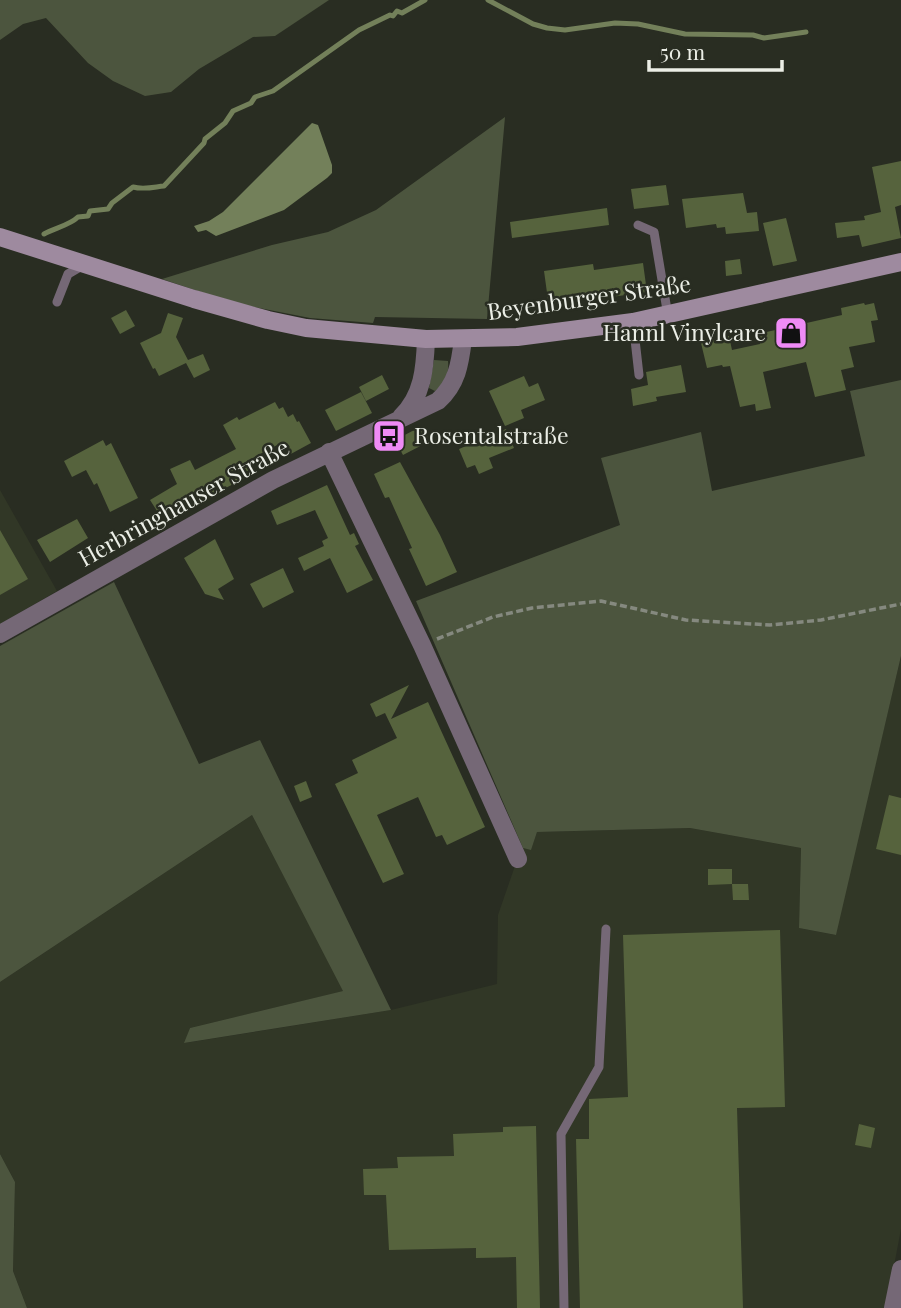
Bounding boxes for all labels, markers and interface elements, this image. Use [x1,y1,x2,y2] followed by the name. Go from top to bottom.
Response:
[649,28,782,72] scale bar
[660,37,706,65] text: 50 m
[485,267,693,326] street label: Beyenburger Straße
[772,314,810,352] shop icon: Hannl Vinylcare
[603,316,766,347] place label: Hannl Vinylcare
[370,417,408,455] bus stop icon: Rosentalstraße
[414,419,569,450] place label: Rosentalstraße
[72,431,294,573] street label: Herbringhauser Straße

